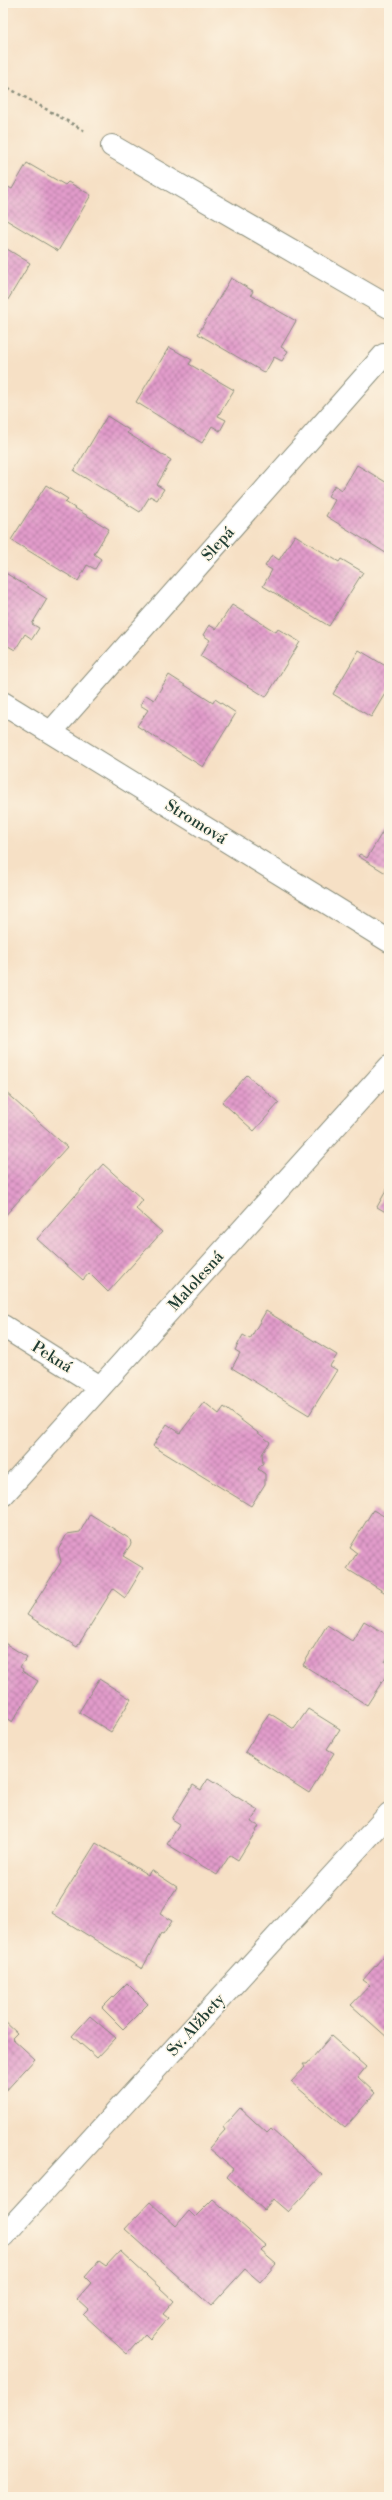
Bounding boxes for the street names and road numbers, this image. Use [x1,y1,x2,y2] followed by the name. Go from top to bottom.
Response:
[197,522,239,565] street label: Slepá
[161,795,231,849] street label: Stromová
[164,1246,229,1315] street label: Malolesná
[28,1337,77,1378] street label: Pekná
[163,1989,229,2060] street label: Sv. Alžbety

